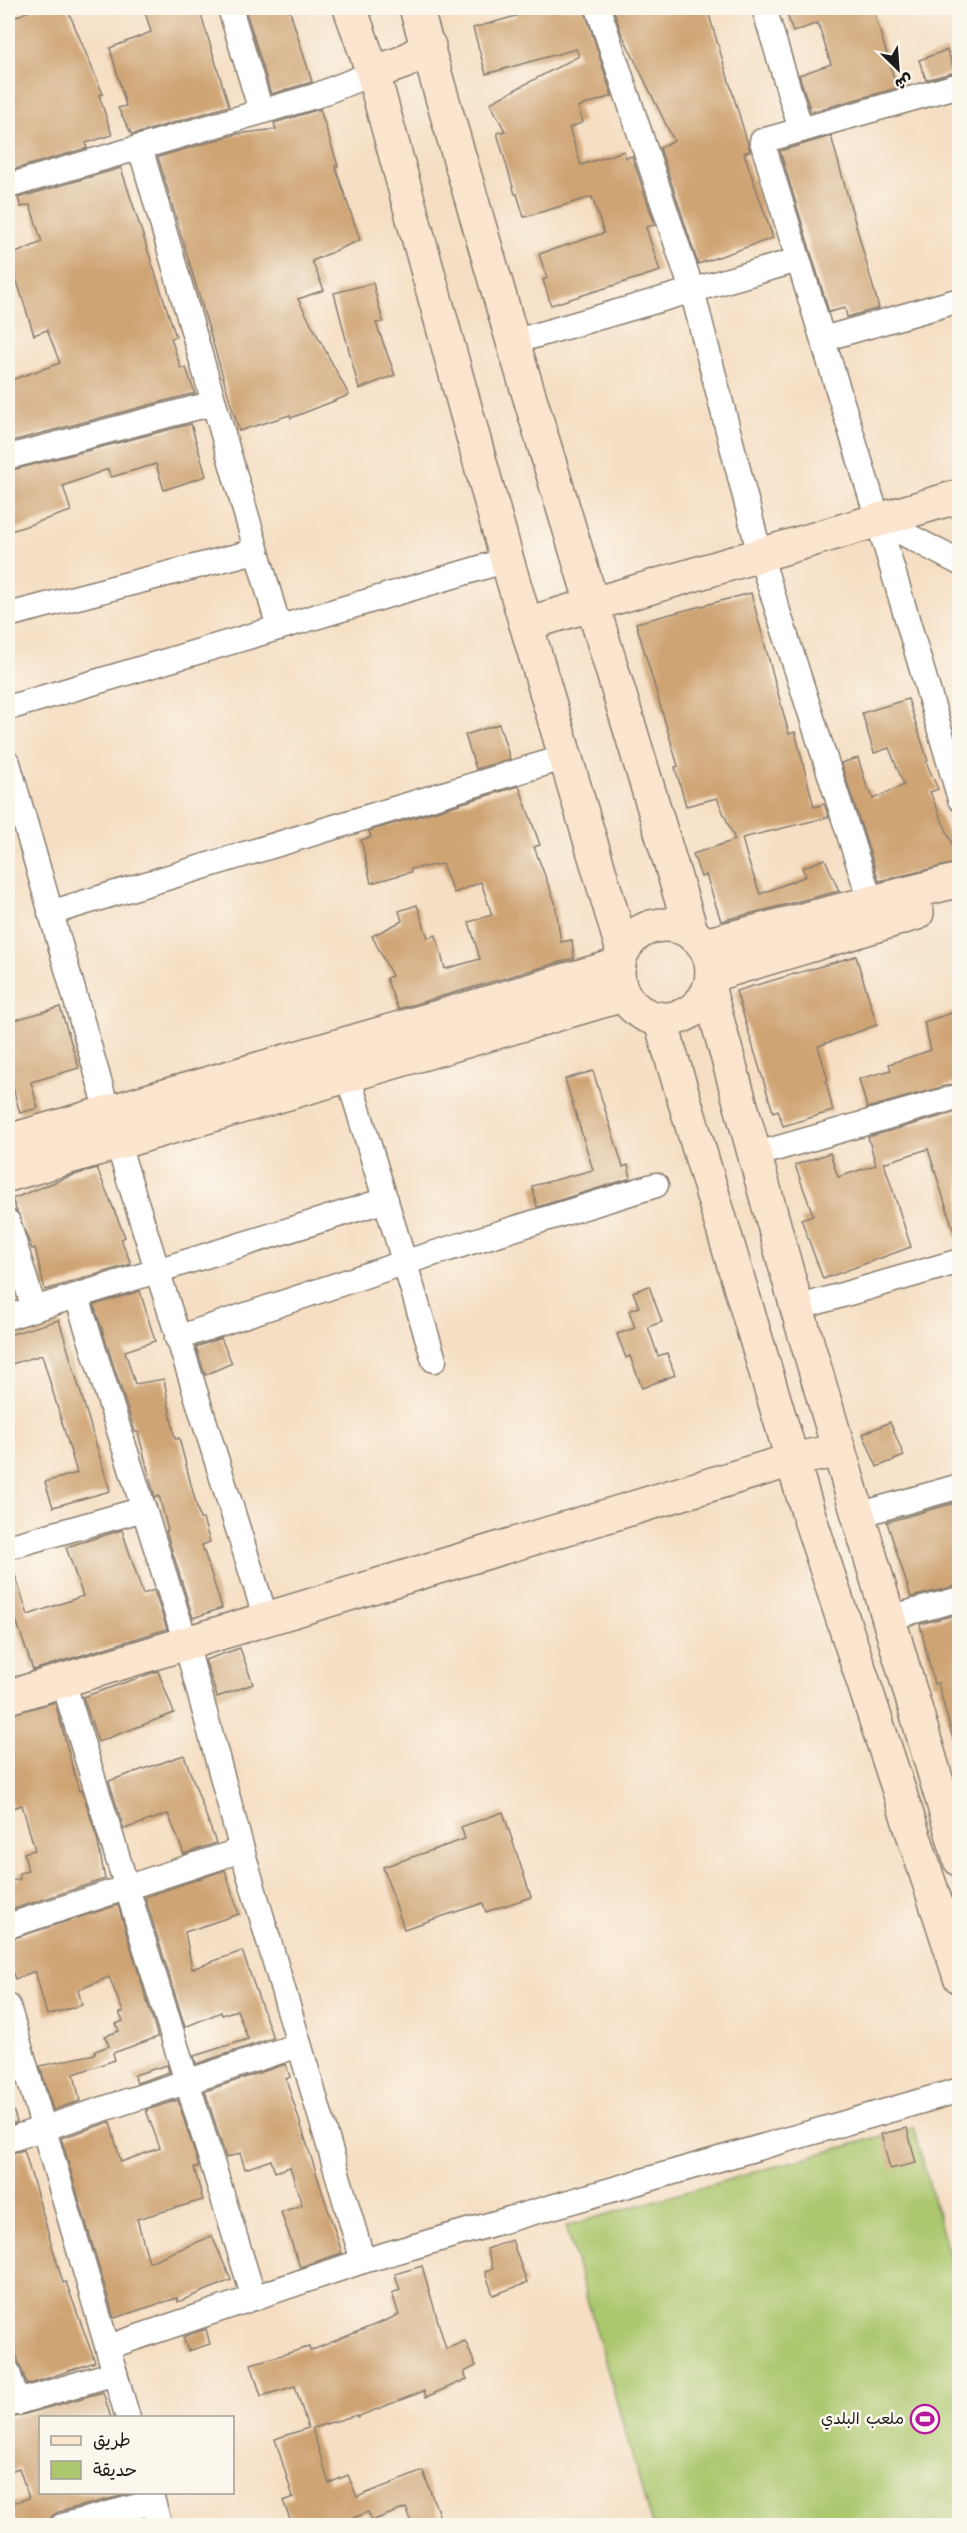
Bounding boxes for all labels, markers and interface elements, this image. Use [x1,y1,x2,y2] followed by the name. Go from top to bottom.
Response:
[868,39,928,99] north arrow
[890,66,917,96] text: ش
[909,2403,941,2435] sports icon: ملعب البلدي
[821,2407,904,2432] place label: ملعب البلدي
[39,2416,234,2494] legend
[93,2427,131,2456] text: طريق
[93,2457,137,2486] text: حديقة

